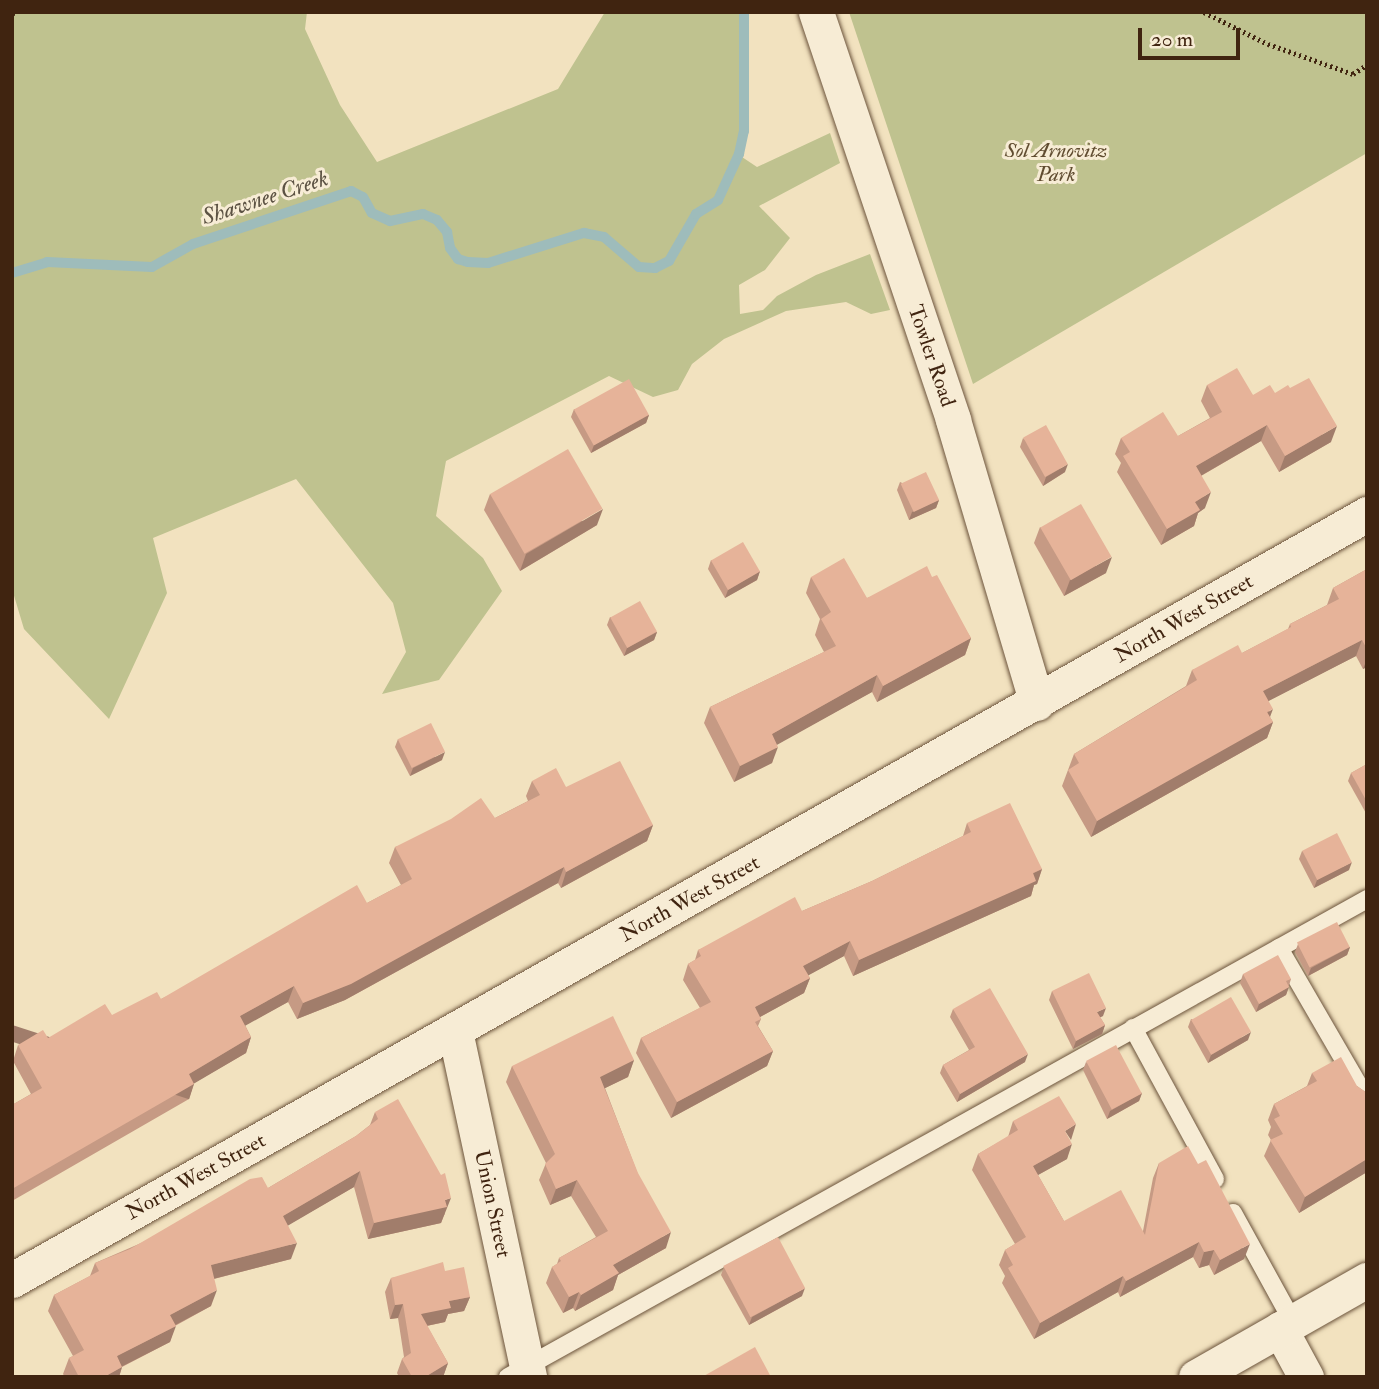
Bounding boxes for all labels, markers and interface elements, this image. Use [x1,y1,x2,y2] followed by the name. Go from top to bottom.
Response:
[1141,14,1242,58] scale bar
[1151,26,1193,53] text: 20 m
[1005,138,1107,188] park label: Sol Arnovitz Park
[198,165,332,231] water label: Shawnee Creek
[902,302,960,410] street label: Towler Road
[1110,569,1258,669] street label: North West Street
[616,850,764,948] street label: North West Street
[122,1128,270,1226] street label: North West Street
[468,1148,516,1260] street label: Union Street

